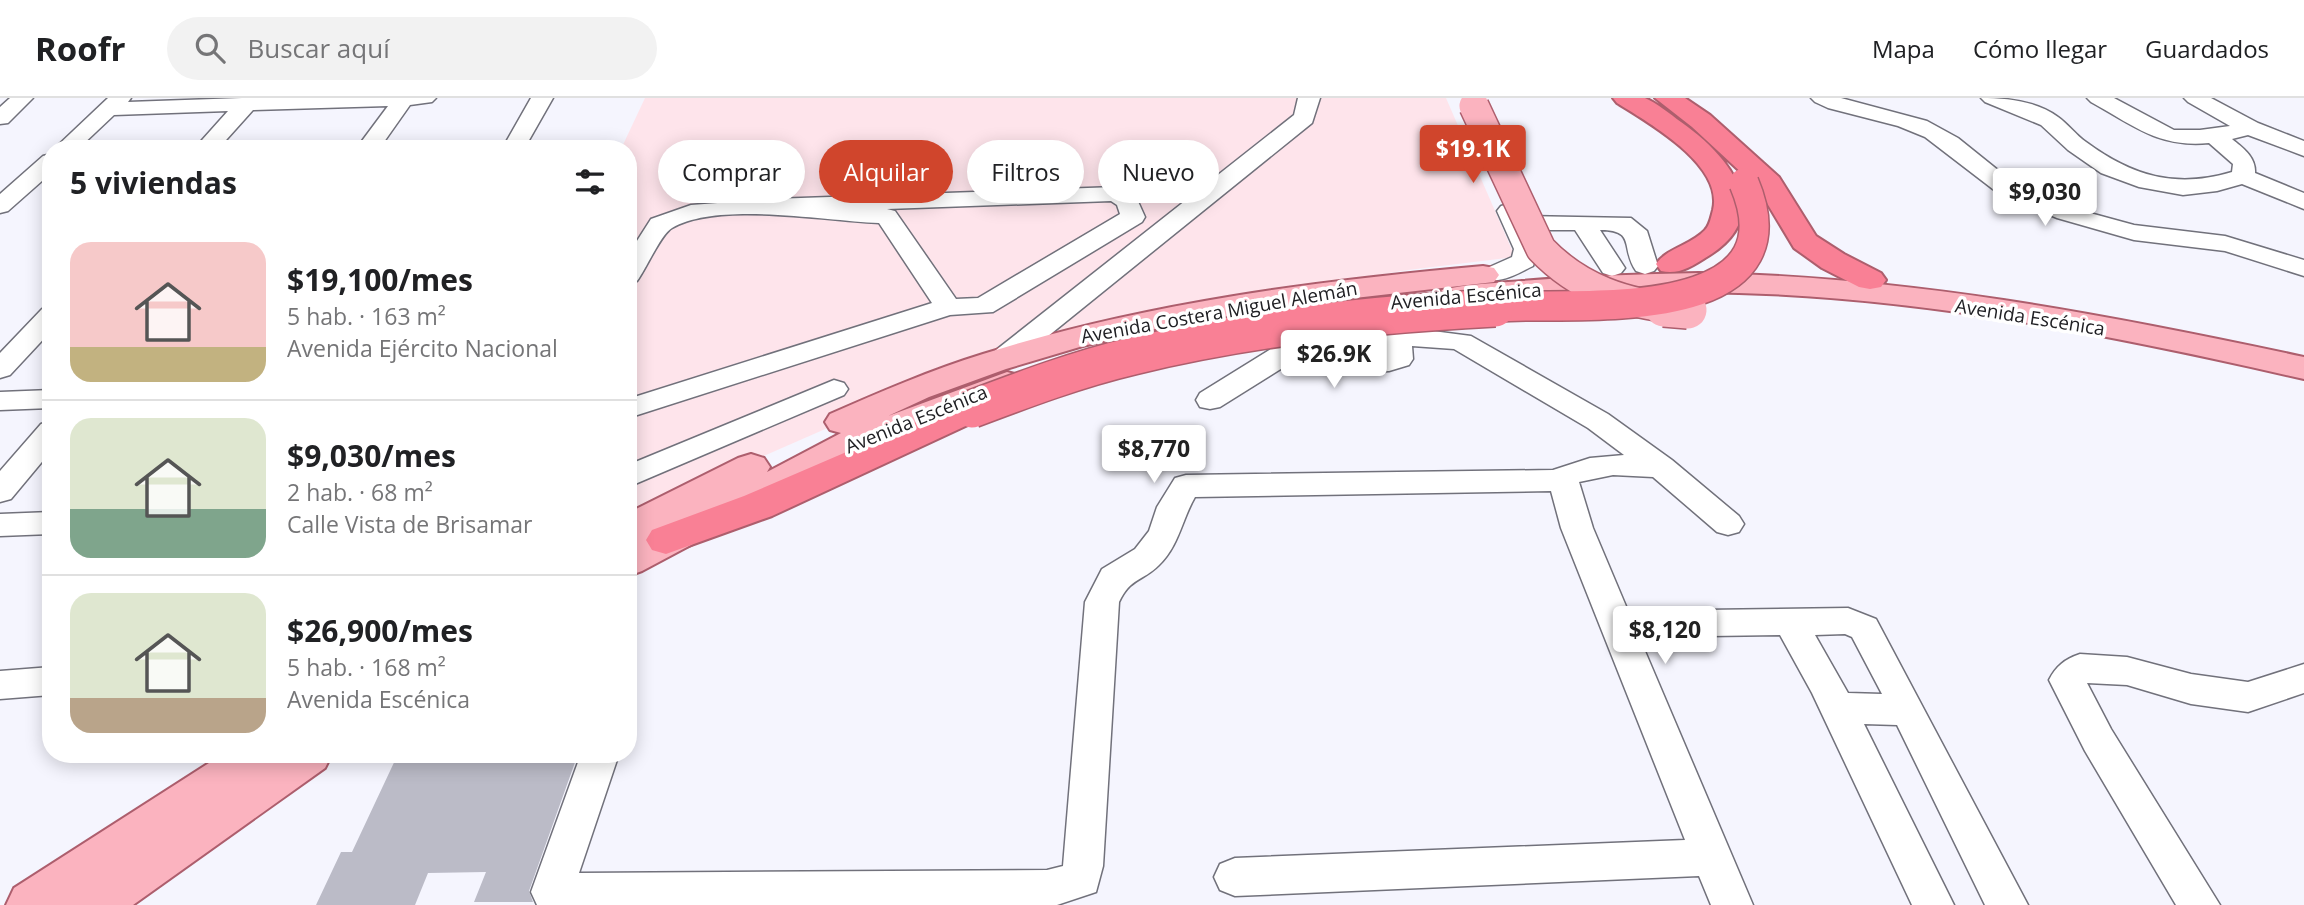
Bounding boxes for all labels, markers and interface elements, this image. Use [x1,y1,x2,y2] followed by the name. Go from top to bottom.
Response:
[167,17,657,80] search box
[35,26,125,71] text: Roofr
[191,29,229,67] icon: search
[247,30,390,66] text: Buscar aquí
[1872,32,1935,65] text: Mapa
[1973,32,2107,65] text: Cómo llegar
[2145,32,2269,65] text: Guardados
[1416,126,1530,185] pin: $19.1K
[1436,132,1510,164] text: $19.1K
[658,140,805,203] chip: Comprar
[819,140,953,203] chip: Alquilar
[967,140,1084,203] chip: Filtros
[1098,140,1219,203] chip: Nuevo
[70,162,237,203] text: 5 viviendas
[571,163,609,201] icon: filters
[1988,169,2102,228] pin: $9,030
[2009,175,2081,207] text: $9,030
[287,259,473,300] text: $19,100/mes
[126,270,210,354] icon: home
[1079,275,1359,349] street label: Avenida Costera Miguel Alemán
[1390,276,1542,316] street label: Avenida Escénica
[1953,292,2107,342] street label: Avenida Escénica
[287,300,446,332] text: 5 hab. · 163 m²
[1277,330,1391,390] pin: $26.9K
[287,332,558,364] text: Avenida Ejército Nacional
[1297,337,1371,369] text: $26.9K
[841,379,991,459] street label: Avenida Escénica
[1097,426,1211,485] pin: $8,770
[1118,432,1190,464] text: $8,770
[287,435,456,476] text: $9,030/mes
[126,446,210,530] icon: home
[287,476,433,508] text: 2 hab. · 68 m²
[287,508,532,540] text: Calle Vista de Brisamar
[1608,606,1722,666] pin: $8,120
[287,610,473,651] text: $26,900/mes
[1629,613,1701,645] text: $8,120
[126,621,210,705] icon: home
[287,651,446,683] text: 5 hab. · 168 m²
[287,683,470,715] text: Avenida Escénica

